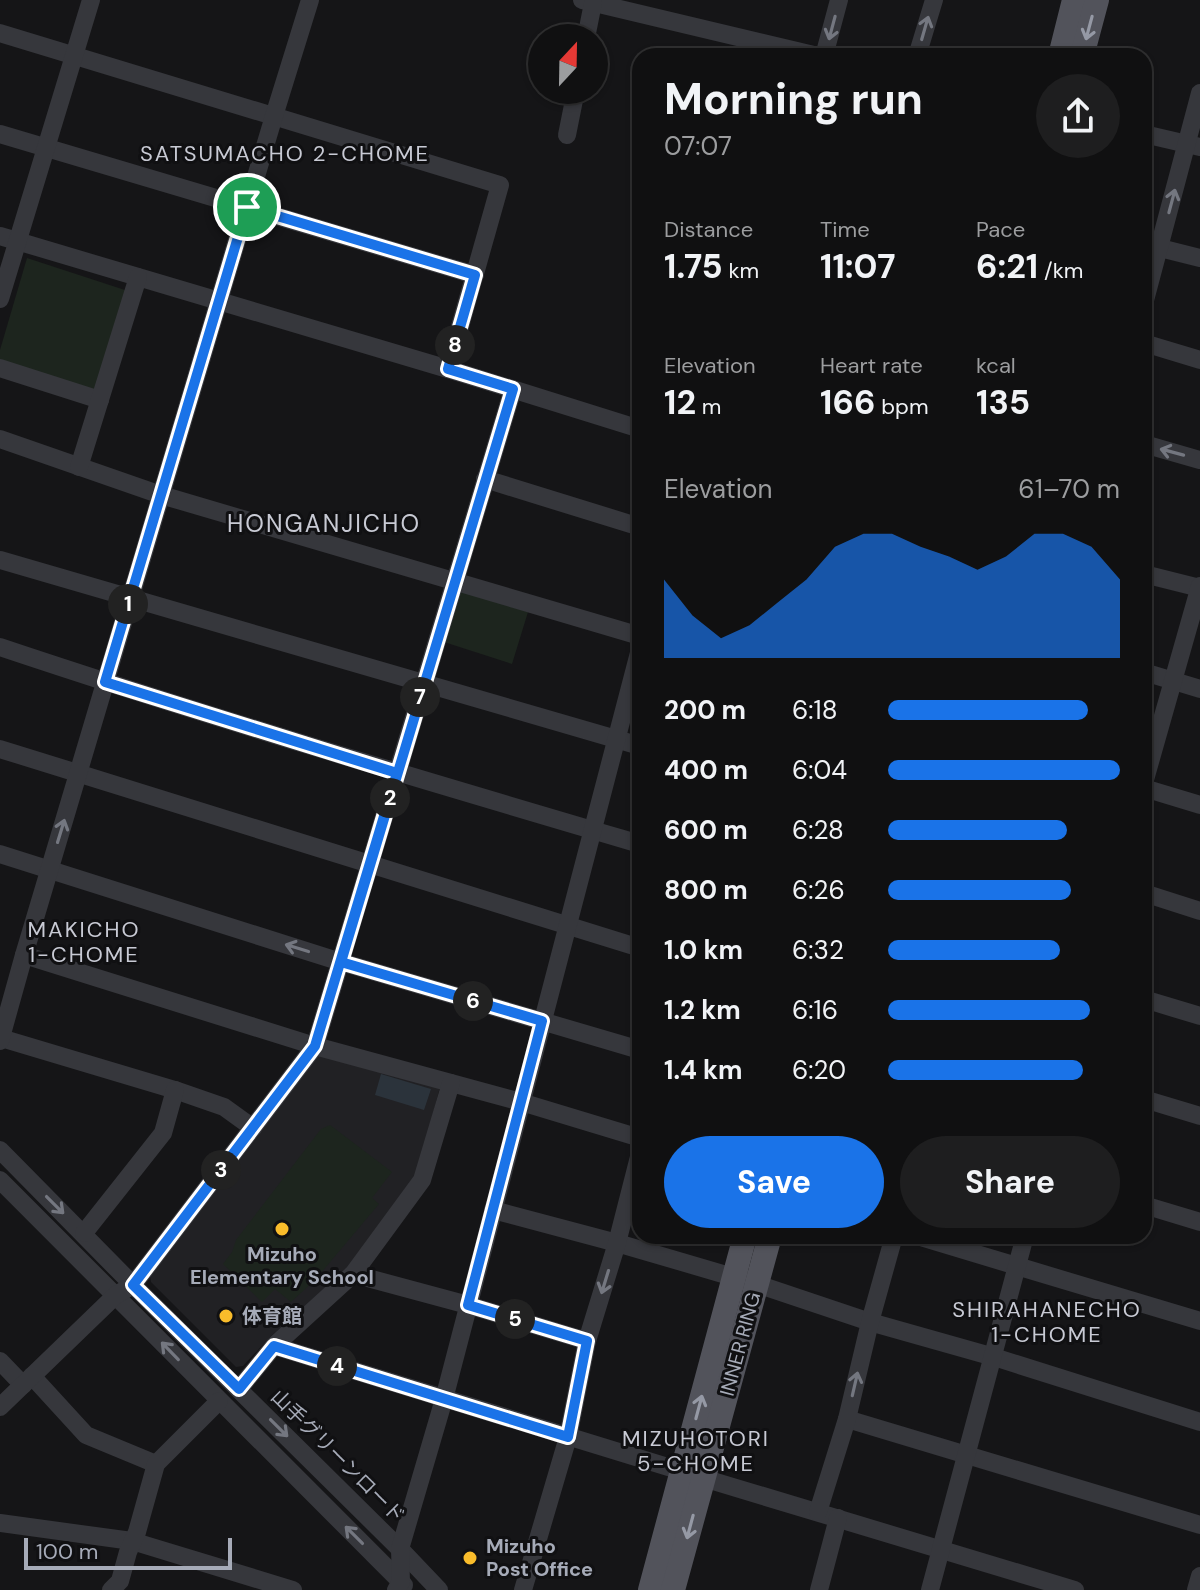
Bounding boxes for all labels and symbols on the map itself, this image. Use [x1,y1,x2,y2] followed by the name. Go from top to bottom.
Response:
[823,15,838,40] one-way arrow
[1081,15,1096,40] one-way arrow
[919,16,934,41] one-way arrow
[528,24,608,104] north arrow
[140,139,430,168] district label: SATSUMACHO 2-CHOME
[213,173,281,241] pin
[1165,189,1180,215] one-way arrow
[435,325,475,365] pin: 8
[1160,444,1185,459] one-way arrow
[227,508,421,539] district label: HONGANJICHO
[108,584,148,624] pin: 1
[400,677,440,717] pin: 7
[370,778,410,818] pin: 2
[54,819,69,845] one-way arrow
[28,915,140,969] district label: MAKICHO 1-CHOME
[285,940,310,954] one-way arrow
[453,981,493,1021] pin: 6
[201,1150,241,1190] pin: 3
[45,1195,64,1214] one-way arrow
[273,1220,291,1238] marker: Mizuho Elementary School
[190,1241,374,1290] place label: Mizuho Elementary School
[597,1269,611,1294] one-way arrow
[714,1289,766,1399] street label: INNER RING
[952,1295,1142,1349] district label: SHIRAHANECHO 1-CHOME
[495,1299,535,1339] pin: 5
[242,1303,302,1329] place label: 体育館
[217,1307,235,1325] marker: 体育館
[161,1342,180,1361] one-way arrow
[317,1346,357,1386] pin: 4
[849,1371,864,1397] one-way arrow
[266,1384,410,1528] street label: 山手グリーンロード
[693,1394,708,1420] one-way arrow
[269,1419,289,1438] one-way arrow
[622,1424,770,1478] district label: MIZUHOTORI 5-CHOME
[682,1514,697,1540] one-way arrow
[345,1526,364,1545] one-way arrow
[486,1533,593,1582] place label: Mizuho Post Office
[24,1534,232,1570] scale bar
[461,1549,479,1567] marker: Mizuho Post Office

